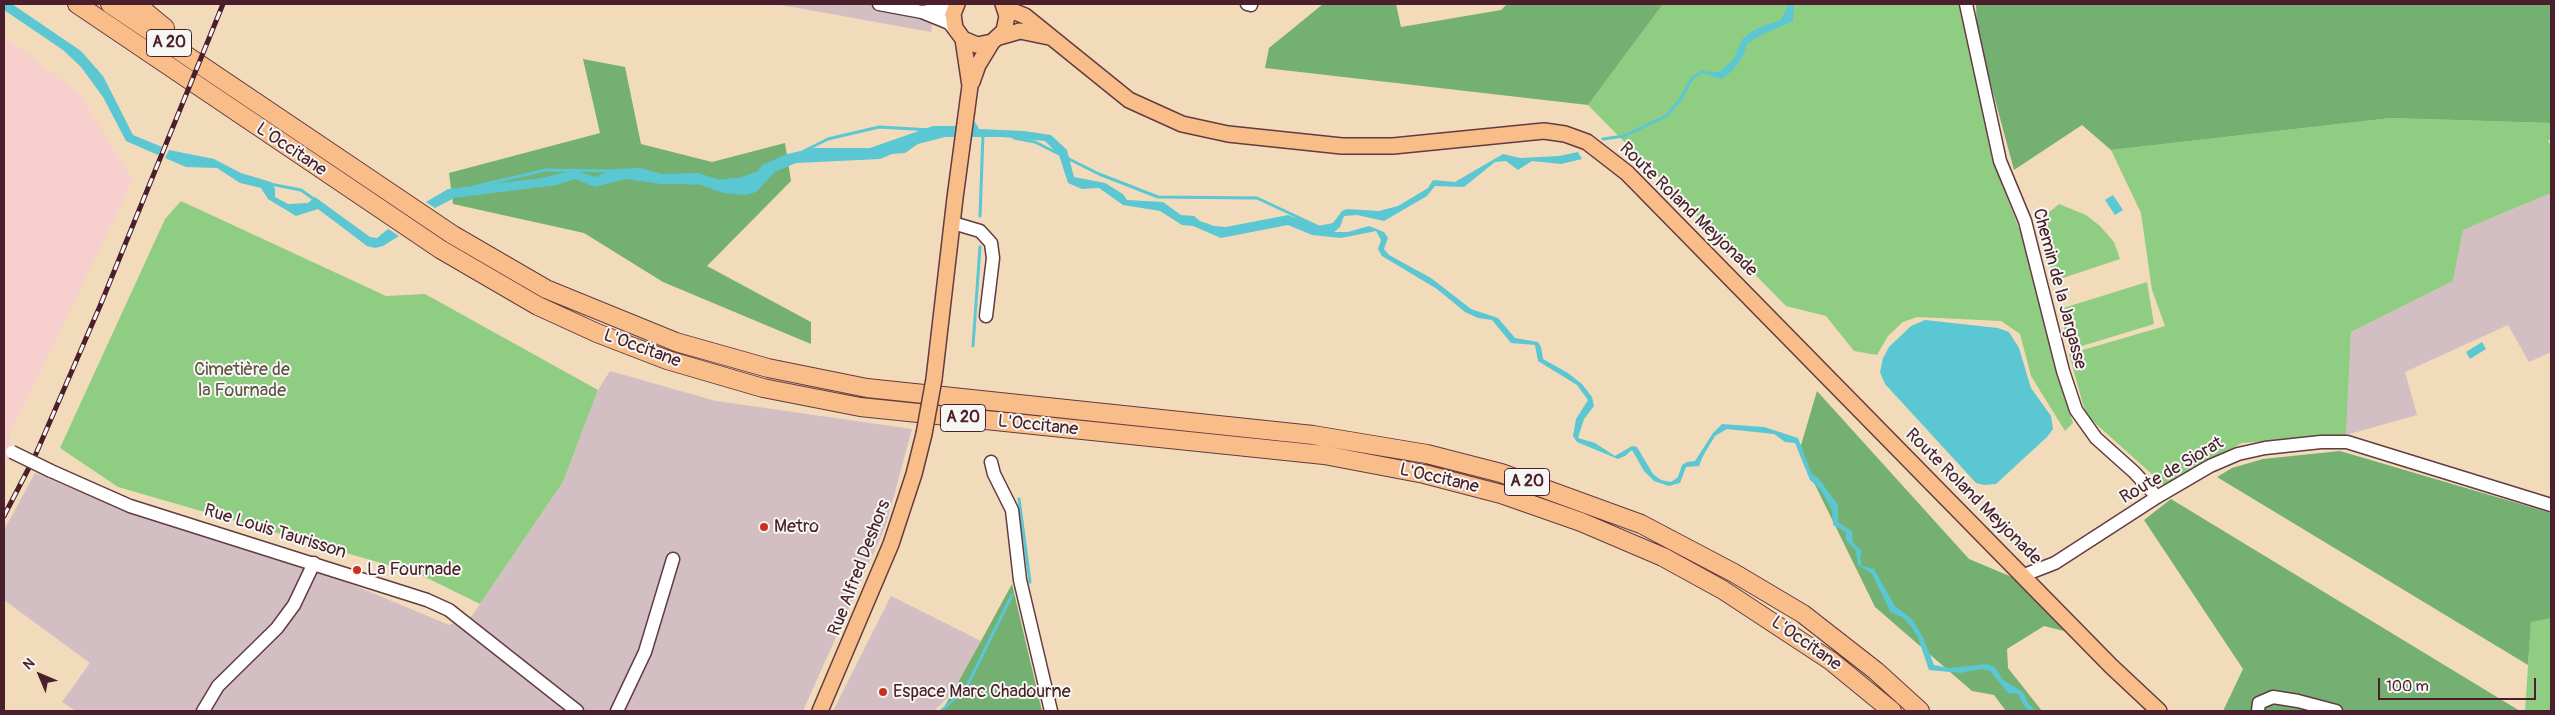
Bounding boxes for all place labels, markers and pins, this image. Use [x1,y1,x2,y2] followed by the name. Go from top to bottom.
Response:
[774,516,819,538] place label: Metro
[758,521,770,533] marker: Metro
[367,559,461,581] place label: La Fournade
[351,564,363,576] marker: La Fournade
[893,681,1071,703] place label: Espace Marc Chadourne
[877,686,889,698] marker: Espace Marc Chadourne

